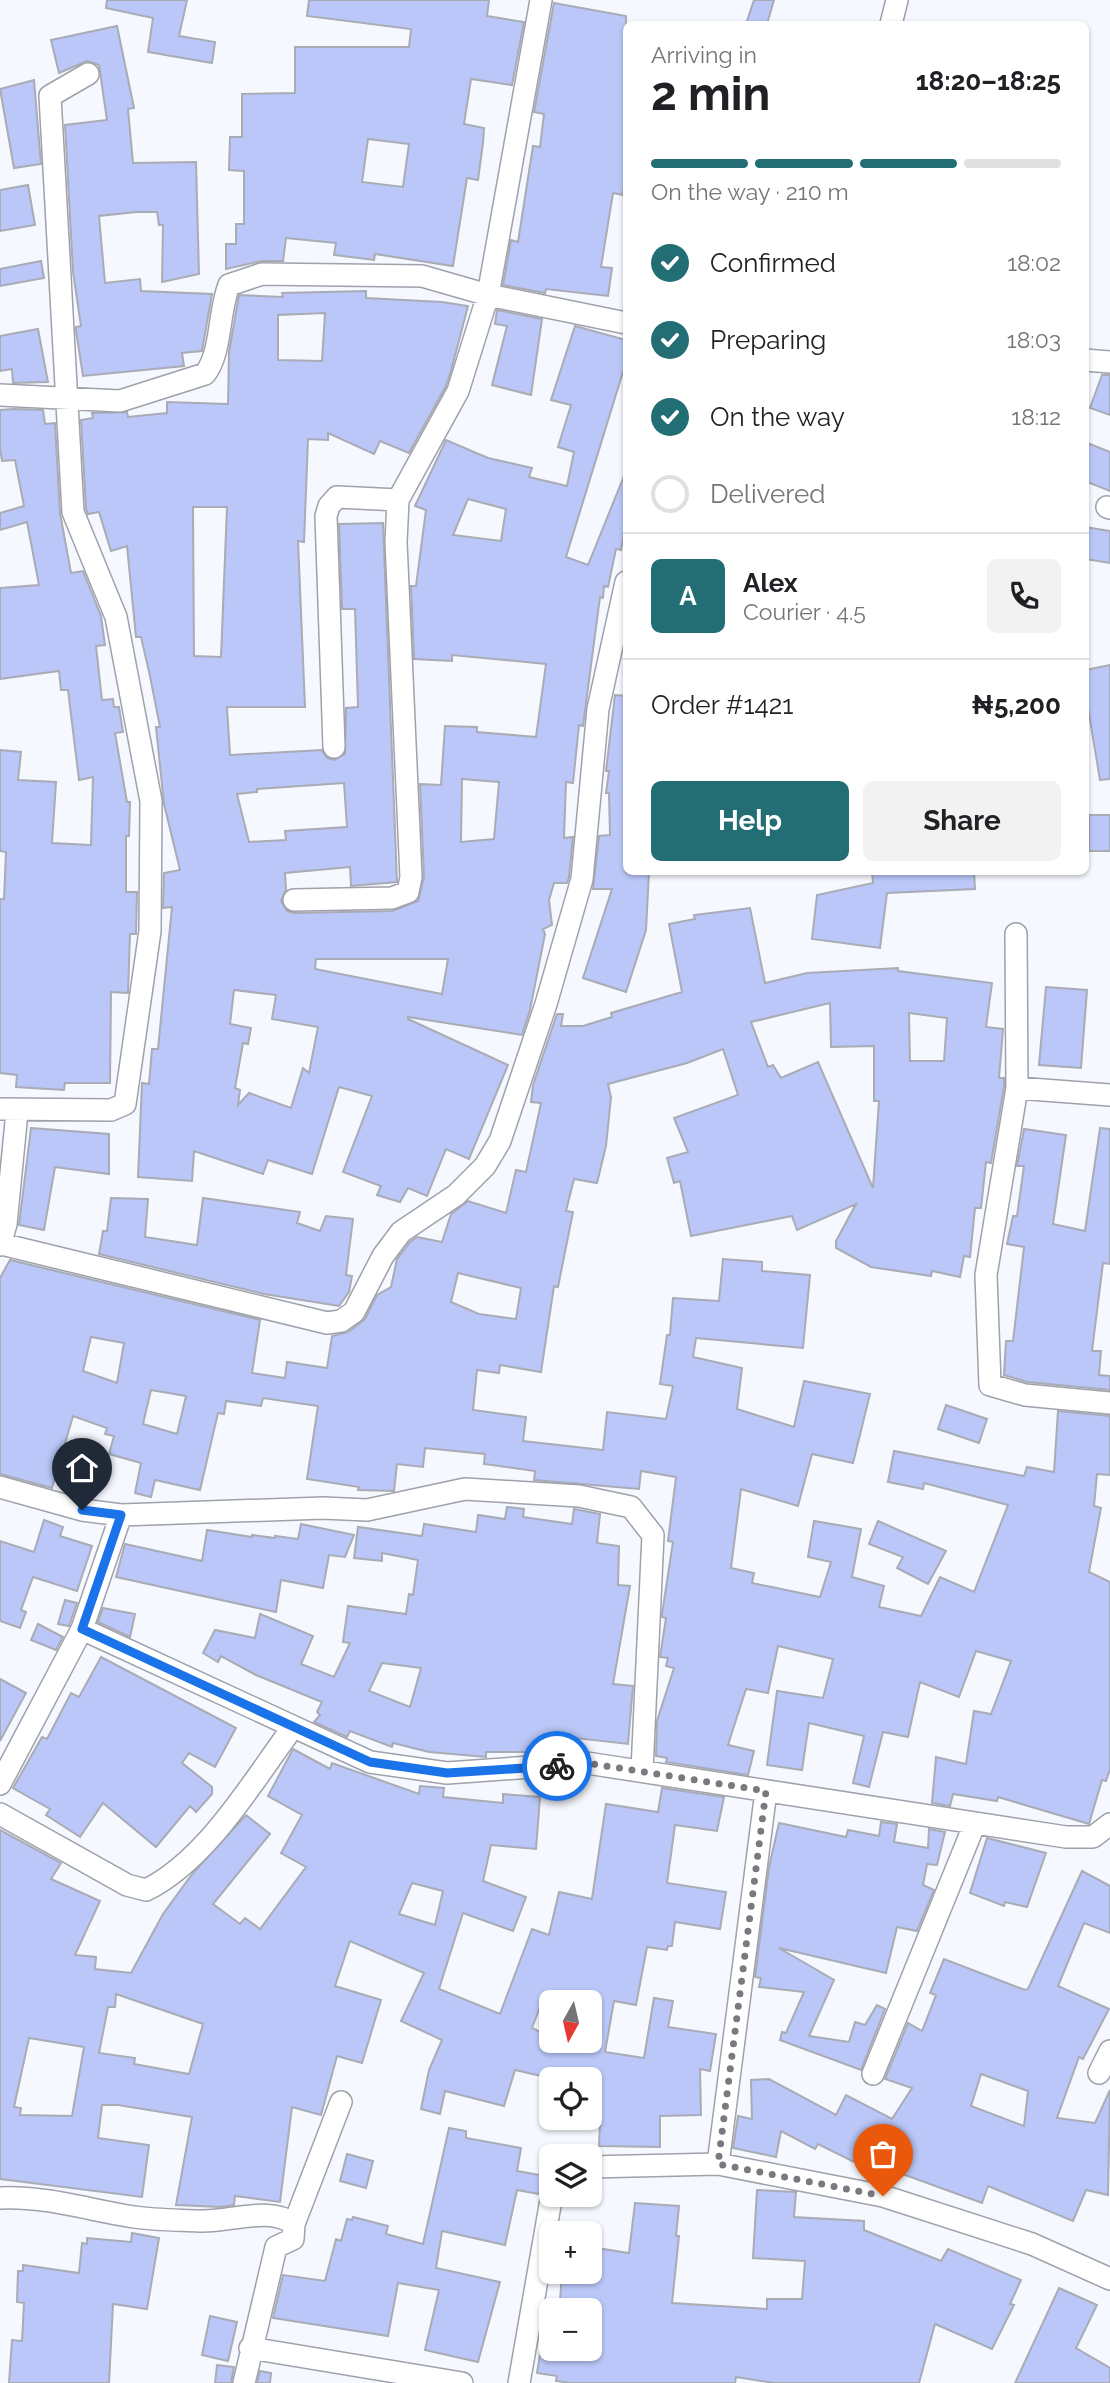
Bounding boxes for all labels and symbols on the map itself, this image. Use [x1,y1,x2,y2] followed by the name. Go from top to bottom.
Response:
[52,1438,112,1510] pin
[522,1731,592,1801] courier
[539,1990,602,2053] north arrow
[853,2124,913,2196] pin

